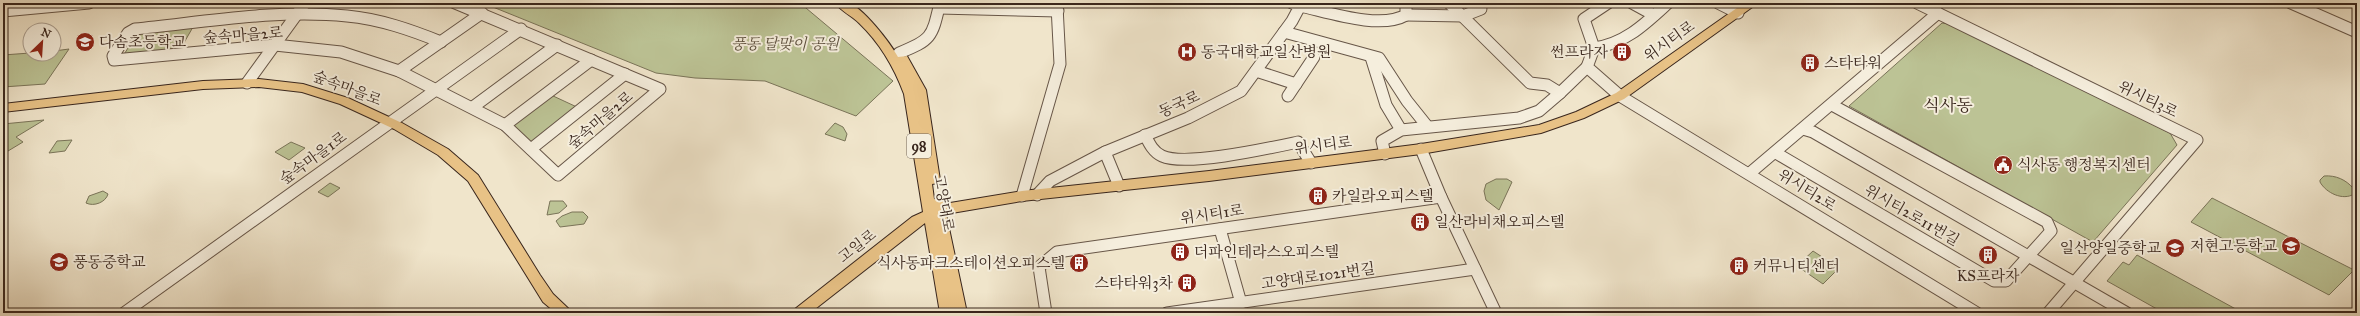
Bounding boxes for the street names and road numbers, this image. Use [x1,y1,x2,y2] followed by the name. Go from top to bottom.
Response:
[1640,17,1698,65] street label: 위시티로
[203,23,284,47] street label: 숲속마을2로
[310,67,385,110] street label: 숲속마을로
[2115,77,2181,121] street label: 위시티3로
[564,87,637,153] street label: 숲속마을2로
[1155,87,1203,121] street label: 동국로
[276,127,350,188] street label: 숲속마을1로
[1293,132,1353,157] street label: 위시티로
[907,134,931,158] road number: 98
[1775,165,1840,215] street label: 위시티2로
[930,173,958,234] street label: 고양대로
[1862,181,1962,249] street label: 위시티2로11번길
[1179,201,1245,227] street label: 위시티1로
[834,225,880,266] street label: 고일로
[1260,259,1376,293] street label: 고양대로1021번길

